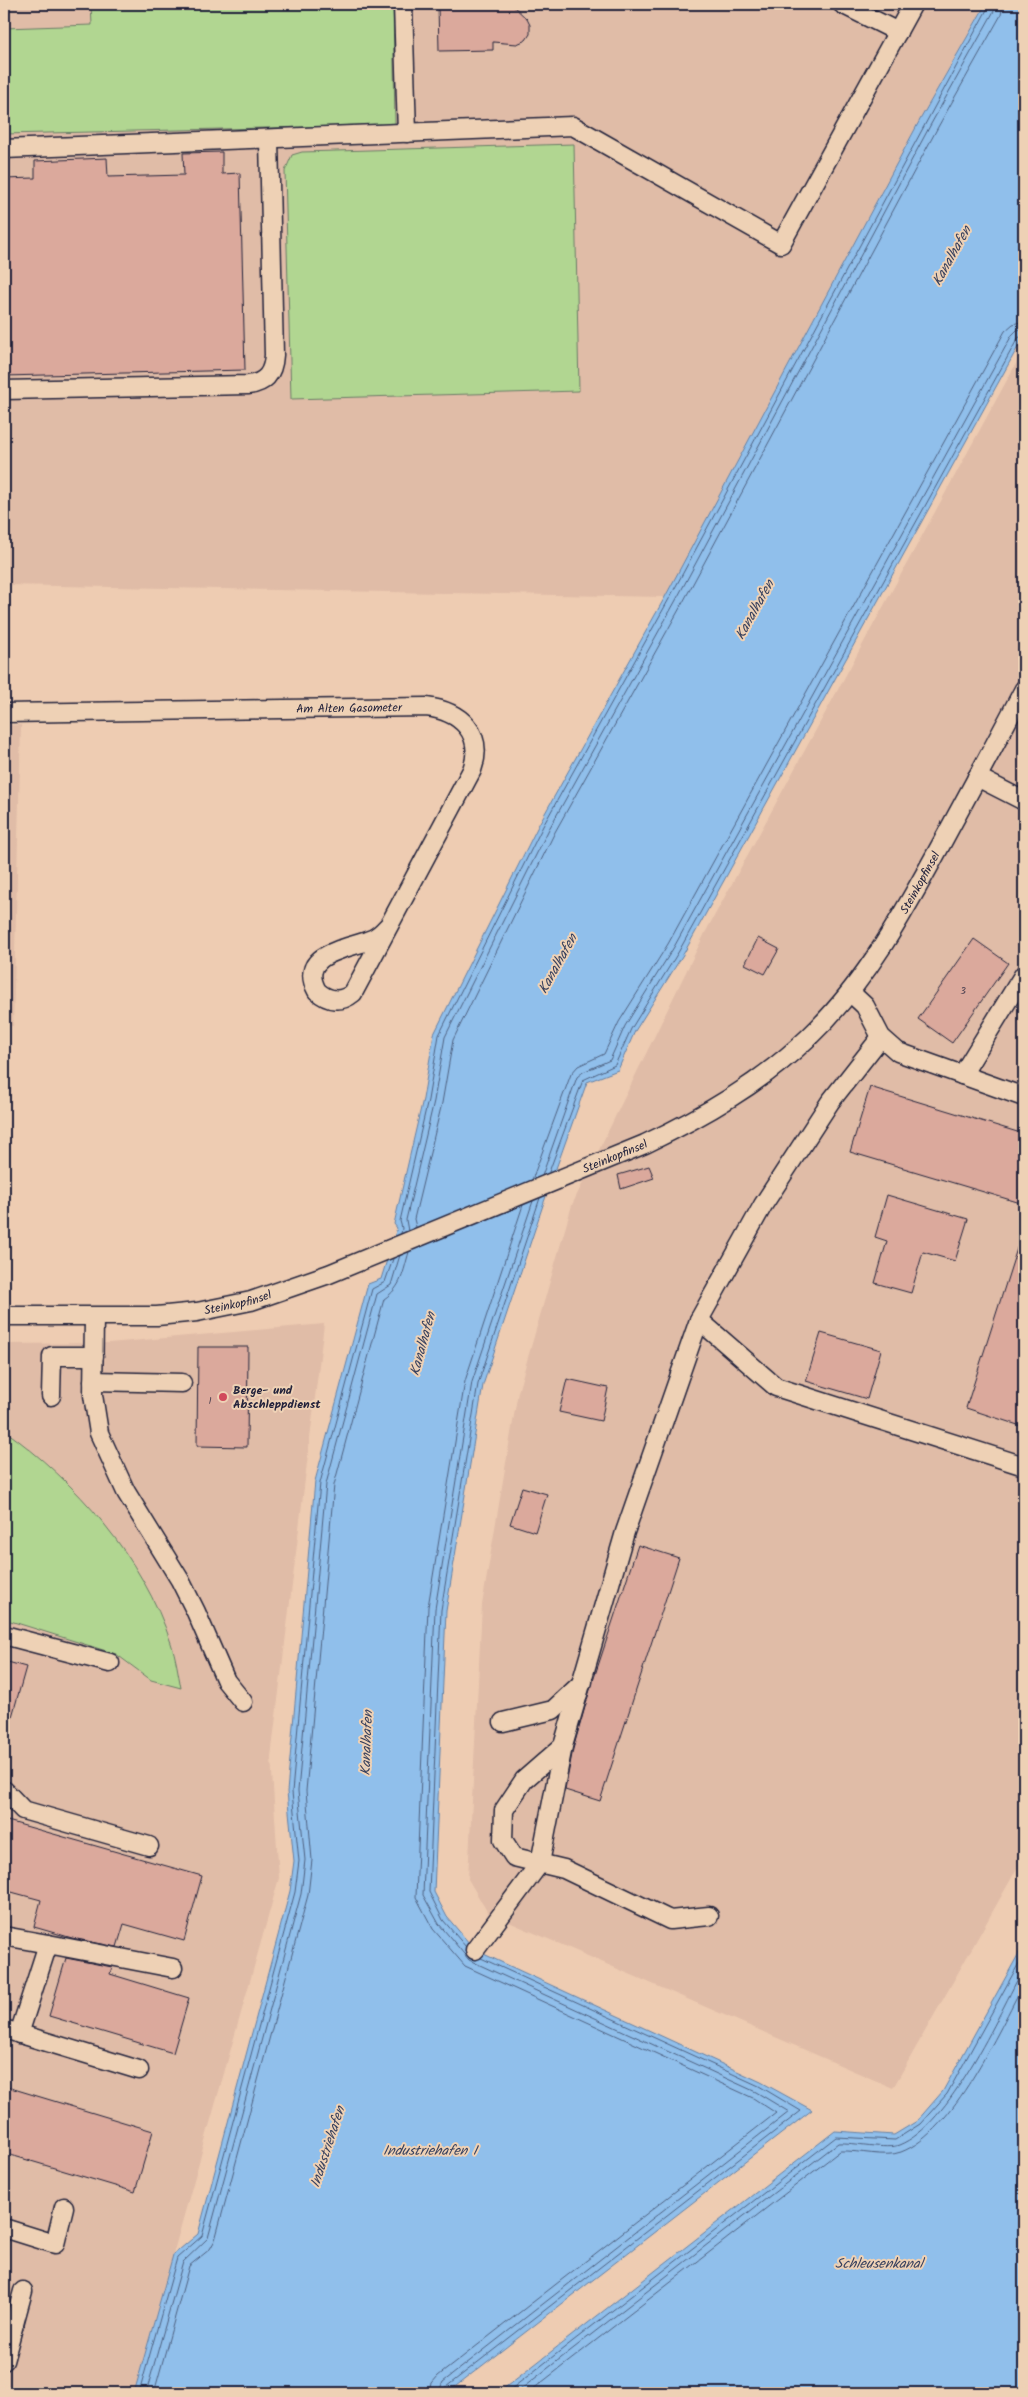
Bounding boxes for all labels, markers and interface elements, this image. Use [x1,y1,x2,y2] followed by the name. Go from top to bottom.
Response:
[927,221,978,290] water label: Kanalhafen
[730,575,781,644] water label: Kanalhafen
[296,698,403,718] street label: Am Alten Gasometer
[895,848,945,917] street label: Steinkopfinsel
[533,929,584,998] water label: Kanalhafen
[960,983,966,999] house number: 3
[579,1135,651,1178] street label: Steinkopfinsel
[202,1285,274,1320] street label: Steinkopfinsel
[404,1308,442,1378] water label: Kanalhafen
[233,1381,321,1414] place label: Berge- und Abschleppdienst
[217,1391,229,1403] marker: Berge- und Abschleppdienst
[208,1393,212,1409] house number: 1
[355,1708,379,1776] water label: Kanalhafen
[305,2102,352,2190] water label: Industriehafen
[383,2140,480,2162] water label: Industriehafen I
[835,2253,926,2275] water label: Schleusenkanal

